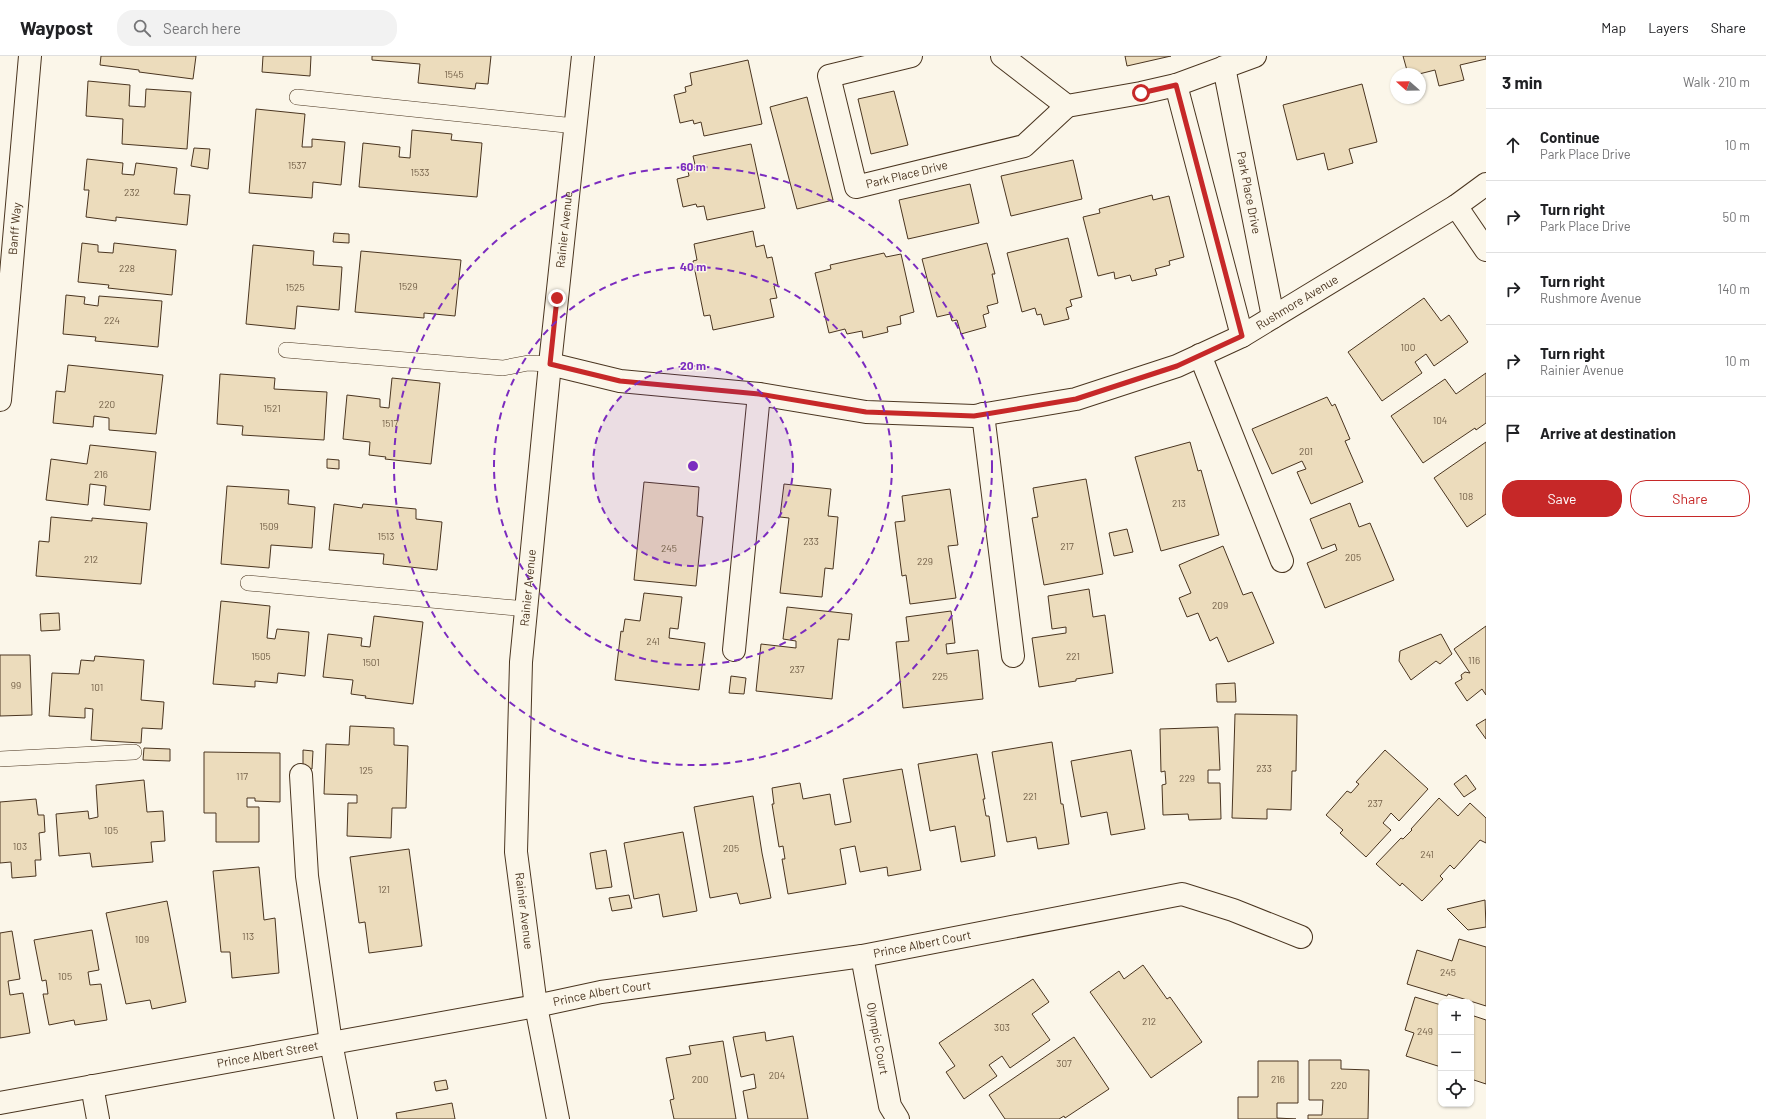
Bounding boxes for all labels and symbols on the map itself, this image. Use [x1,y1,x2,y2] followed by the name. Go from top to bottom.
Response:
[444,68,464,80] house number: 1545
[1390,68,1426,104] north arrow
[1132,84,1150,102] route start
[1235,150,1265,235] street label: Park Place Drive
[864,157,949,190] street label: Park Place Drive
[288,159,307,171] house number: 1537
[680,159,706,173] text: 60 m
[411,166,429,178] house number: 1533
[124,186,140,198] house number: 232
[552,190,574,269] street label: Rainier Avenue
[5,201,23,255] street label: Banff Way
[680,259,706,273] text: 40 m
[119,262,135,274] house number: 228
[1253,271,1340,332] street label: Rushmore Avenue
[398,280,418,292] house number: 1529
[285,281,305,293] house number: 1525
[548,289,566,307] route end
[104,314,120,326] house number: 224
[1401,341,1415,353] house number: 100
[680,358,706,372] text: 20 m
[99,398,115,410] house number: 220
[263,402,281,414] house number: 1521
[1433,414,1447,426] house number: 104
[382,417,399,429] house number: 1517
[1299,445,1313,457] house number: 201
[686,459,700,473] centre of rings
[94,468,108,480] house number: 216
[1459,490,1473,502] house number: 108
[1172,497,1186,509] house number: 213
[259,520,279,532] house number: 1509
[377,530,395,542] house number: 1513
[803,535,819,547] house number: 233
[1060,540,1074,552] house number: 217
[661,542,677,554] house number: 245
[517,549,538,627] street label: Rainier Avenue
[1345,551,1361,563] house number: 205
[84,553,98,565] house number: 212
[917,555,933,567] house number: 229
[1212,599,1228,611] house number: 209
[646,635,660,647] house number: 241
[251,650,271,662] house number: 1505
[1066,650,1080,662] house number: 221
[1468,654,1480,666] house number: 116
[362,656,380,668] house number: 1501
[789,663,805,675] house number: 237
[932,670,948,682] house number: 225
[11,679,21,691] house number: 99
[91,681,103,693] house number: 101
[1256,762,1272,774] house number: 233
[359,764,373,776] house number: 125
[236,770,248,782] house number: 117
[1179,772,1195,784] house number: 229
[1023,790,1037,802] house number: 221
[1367,797,1383,809] house number: 237
[104,824,118,836] house number: 105
[13,840,27,852] house number: 103
[723,842,739,854] house number: 205
[1420,848,1434,860] house number: 241
[513,872,537,950] street label: Rainier Avenue
[378,883,390,895] house number: 121
[872,927,972,960] street label: Prince Albert Court
[242,930,254,942] house number: 113
[135,933,149,945] house number: 109
[1440,966,1456,978] house number: 245
[58,970,72,982] house number: 105
[551,977,652,1008] street label: Prince Albert Court
[865,1001,892,1076] street label: Olympic Court
[1142,1015,1156,1027] house number: 212
[994,1021,1010,1033] house number: 303
[1417,1025,1433,1037] house number: 249
[216,1038,319,1070] street label: Prince Albert Street
[1056,1057,1072,1069] house number: 307
[769,1069,785,1081] house number: 204
[692,1073,708,1085] house number: 200
[1271,1073,1285,1085] house number: 216
[1331,1079,1347,1091] house number: 220

